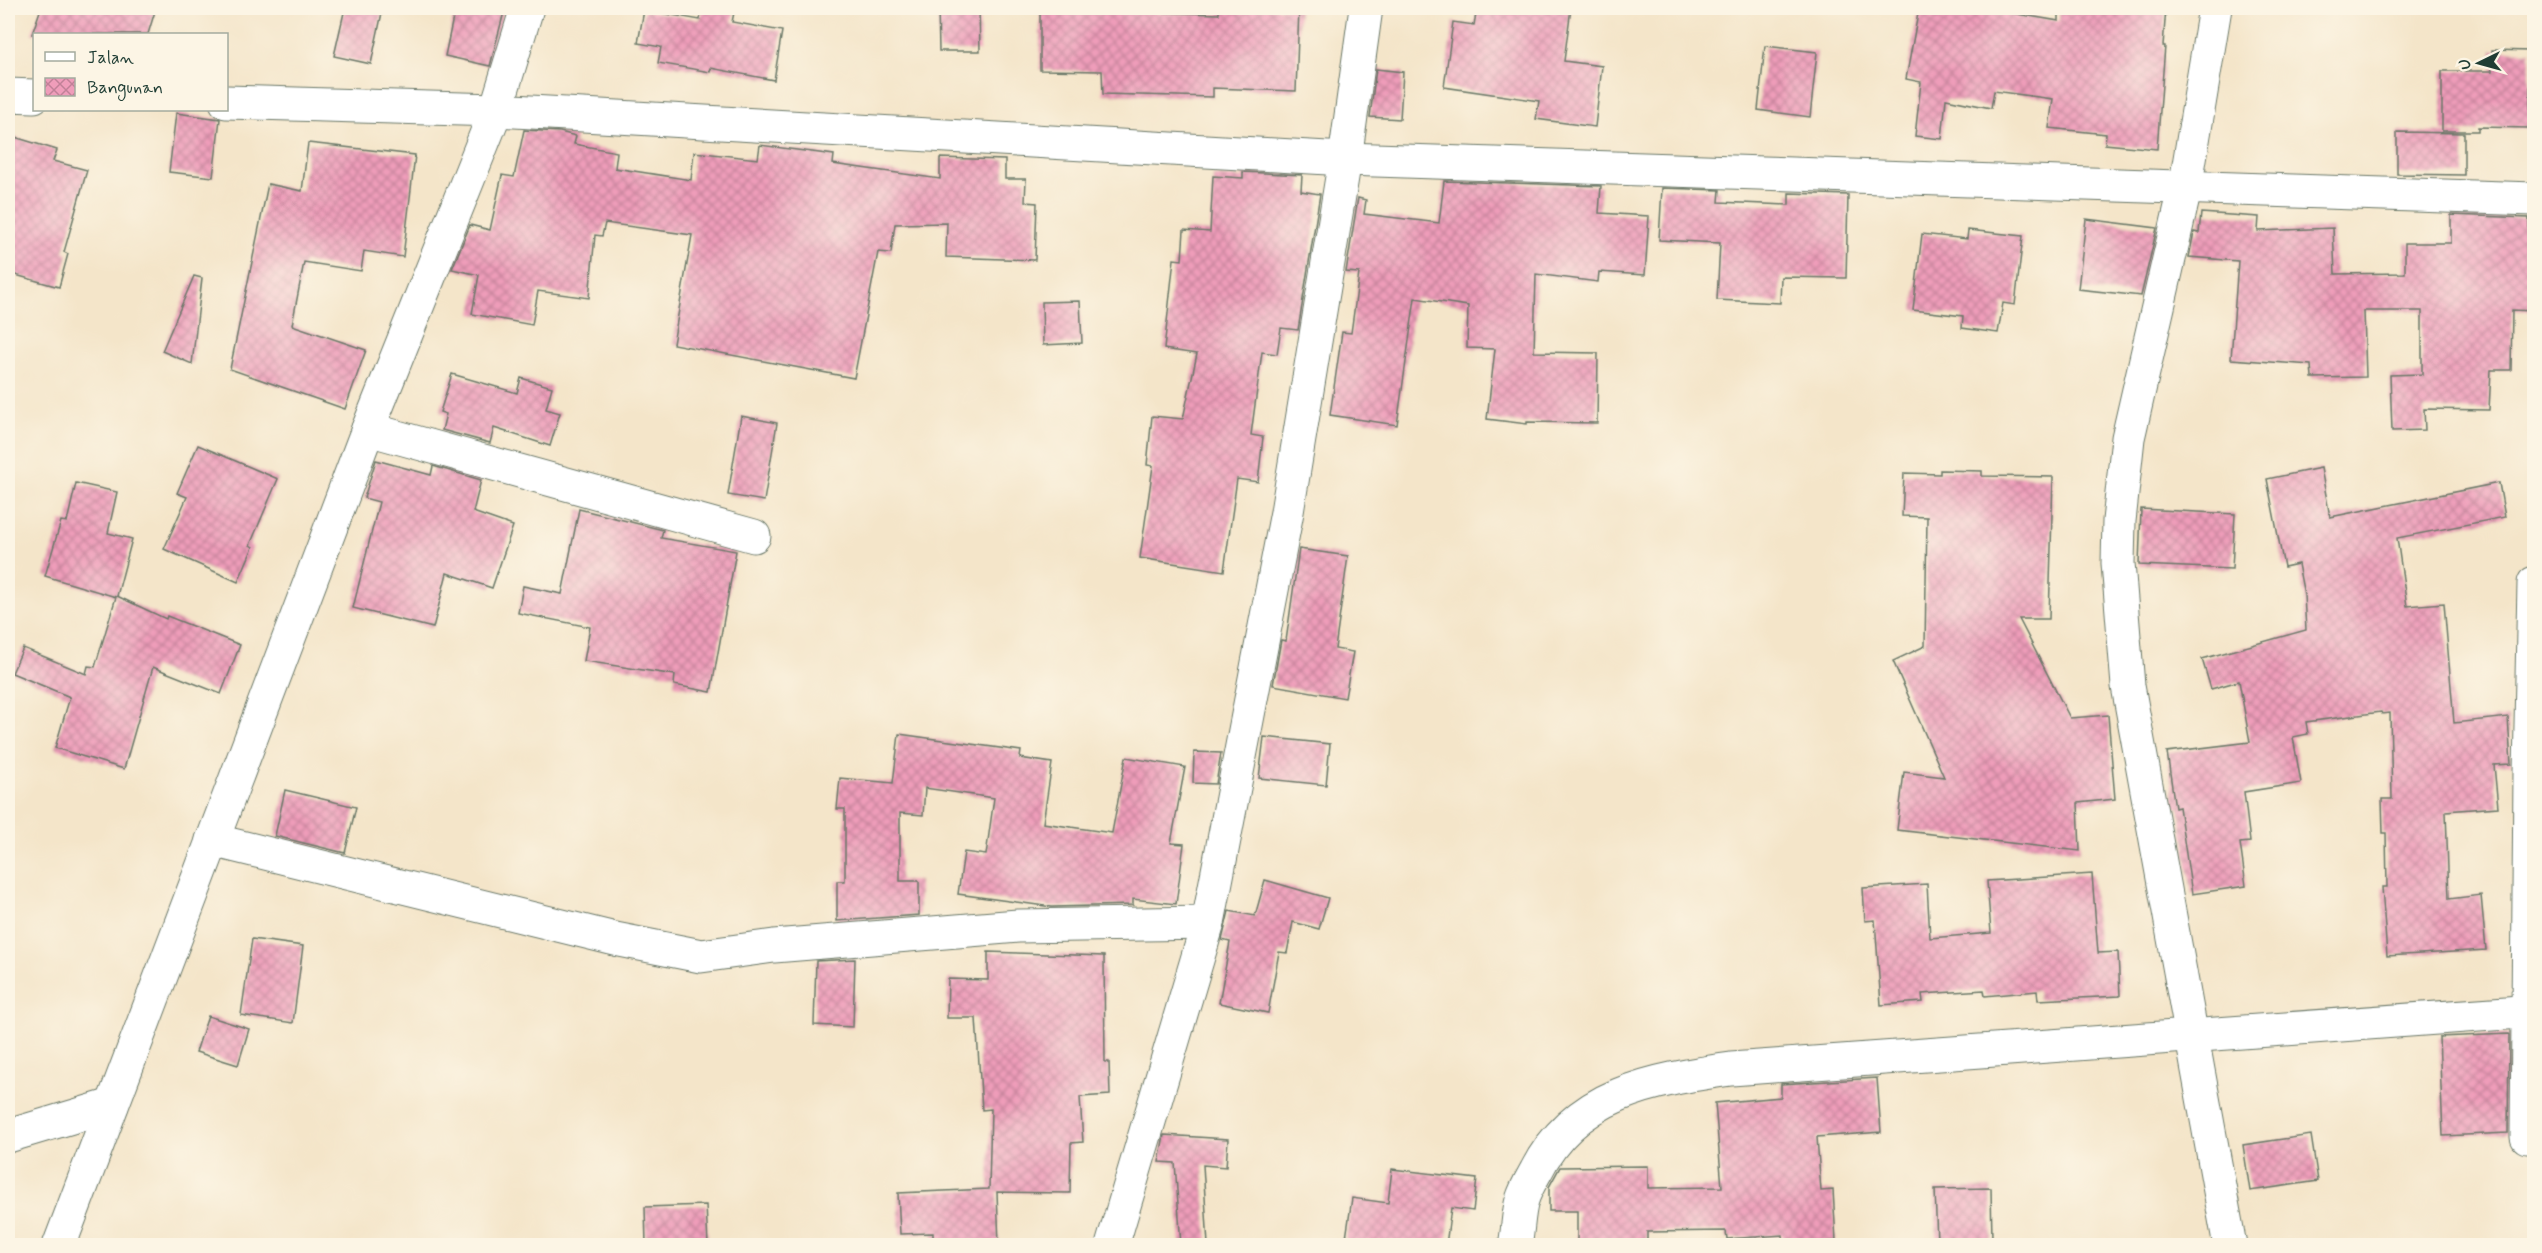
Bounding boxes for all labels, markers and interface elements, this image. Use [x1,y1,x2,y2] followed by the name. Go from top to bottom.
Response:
[33,33,228,111] legend
[2449,33,2509,93] north arrow
[87,46,134,70] text: Jalan
[2455,58,2476,70] text: U
[87,76,163,101] text: Bangunan

